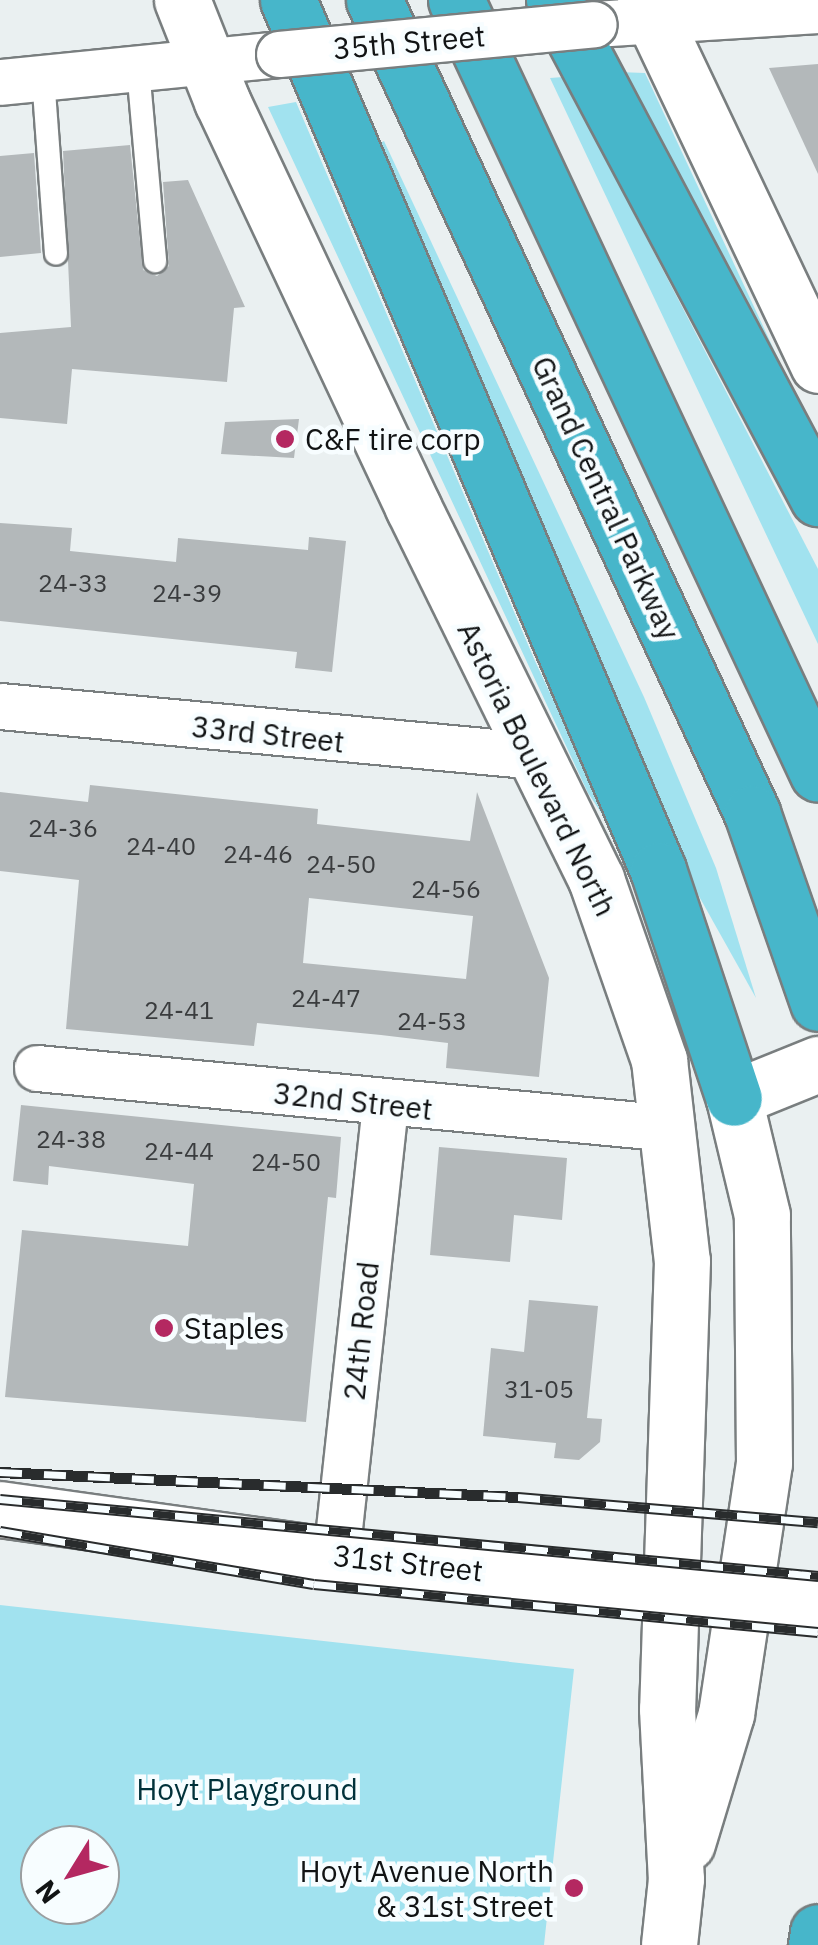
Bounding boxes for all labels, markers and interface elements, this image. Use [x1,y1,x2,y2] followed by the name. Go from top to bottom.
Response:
[331,17,487,67] street label: 35th Street
[525,351,687,645] street label: Grand Central Parkway
[305,421,481,457] place label: C&F tire corp
[274,428,296,450] marker: C&F tire corp
[38,568,108,598] house number: 24-33
[152,578,222,608] house number: 24-39
[450,616,624,922] street label: Astoria Boulevard North
[190,708,346,760] street label: 33rd Street
[28,813,98,843] house number: 24-36
[126,831,196,861] house number: 24-40
[223,839,293,869] house number: 24-46
[306,849,376,879] house number: 24-50
[411,874,481,904] house number: 24-56
[291,983,361,1013] house number: 24-47
[144,995,214,1025] house number: 24-41
[397,1006,467,1036] house number: 24-53
[272,1075,434,1127] street label: 32nd Street
[36,1124,106,1154] house number: 24-38
[144,1136,214,1166] house number: 24-44
[251,1147,321,1177] house number: 24-50
[336,1260,386,1402] street label: 24th Road
[184,1310,285,1346] place label: Staples
[153,1317,175,1339] marker: Staples
[504,1374,574,1404] house number: 31-05
[331,1537,485,1589] street label: 31st Street
[136,1771,358,1807] park label: Hoyt Playground
[20,1825,120,1925] north arrow
[300,1853,554,1924] place label: Hoyt Avenue North & 31st Street
[26,1873,68,1911] text: N
[563,1877,585,1899] marker: Hoyt Avenue North & 31st Street

